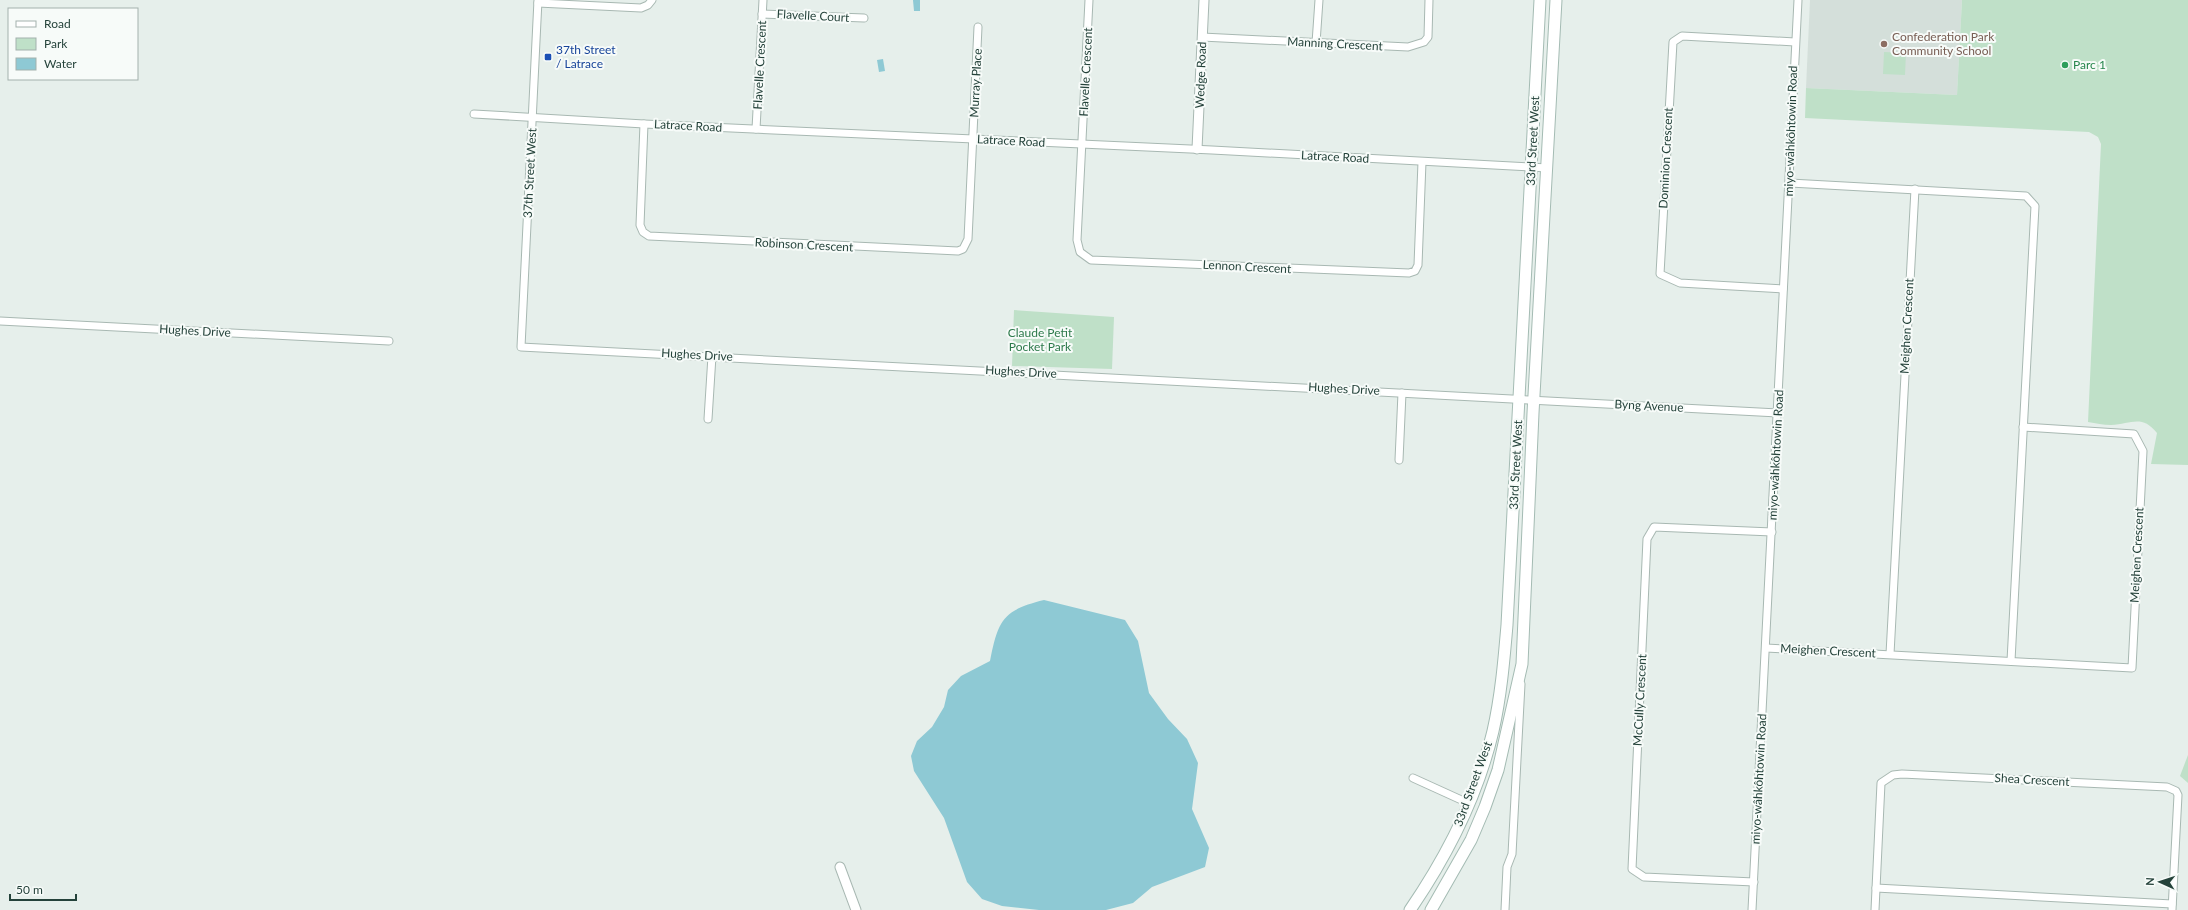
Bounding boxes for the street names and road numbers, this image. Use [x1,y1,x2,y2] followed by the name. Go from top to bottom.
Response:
[776,6,850,25] street label: Flavelle Court
[750,19,769,110] street label: Flavelle Crescent
[1076,26,1095,117] street label: Flavelle Crescent
[1287,34,1384,54] street label: Manning Crescent
[1192,41,1209,109] street label: Wedge Road
[966,48,985,118] street label: Murray Place
[1781,65,1800,197] street label: miyo-wâhkôhtowin Road
[1523,95,1542,186] street label: 33rd Street West
[1655,106,1676,209] street label: Dominion Crescent
[654,116,722,135] street label: Latrace Road
[520,127,539,218] street label: 37th Street West
[977,131,1045,150] street label: Latrace Road
[1301,147,1369,166] street label: Latrace Road
[754,234,854,255] street label: Robinson Crescent
[1202,257,1292,276] street label: Lennon Crescent
[1897,277,1917,374] street label: Meighen Crescent
[159,321,231,340] street label: Hughes Drive
[661,345,733,364] street label: Hughes Drive
[985,362,1057,381] street label: Hughes Drive
[1308,379,1380,398] street label: Hughes Drive
[1765,389,1786,521] street label: miyo-wâhkôhtowin Road
[1614,396,1684,415] street label: Byng Avenue
[1506,419,1525,510] street label: 33rd Street West
[2127,506,2147,603] street label: Meighen Crescent
[1780,641,1877,661] street label: Meighen Crescent
[1630,653,1649,746] street label: McCully Crescent
[1748,713,1769,845] street label: miyo-wâhkôhtowin Road
[1450,738,1495,829] street label: 33rd Street West
[1994,770,2071,789] street label: Shea Crescent

